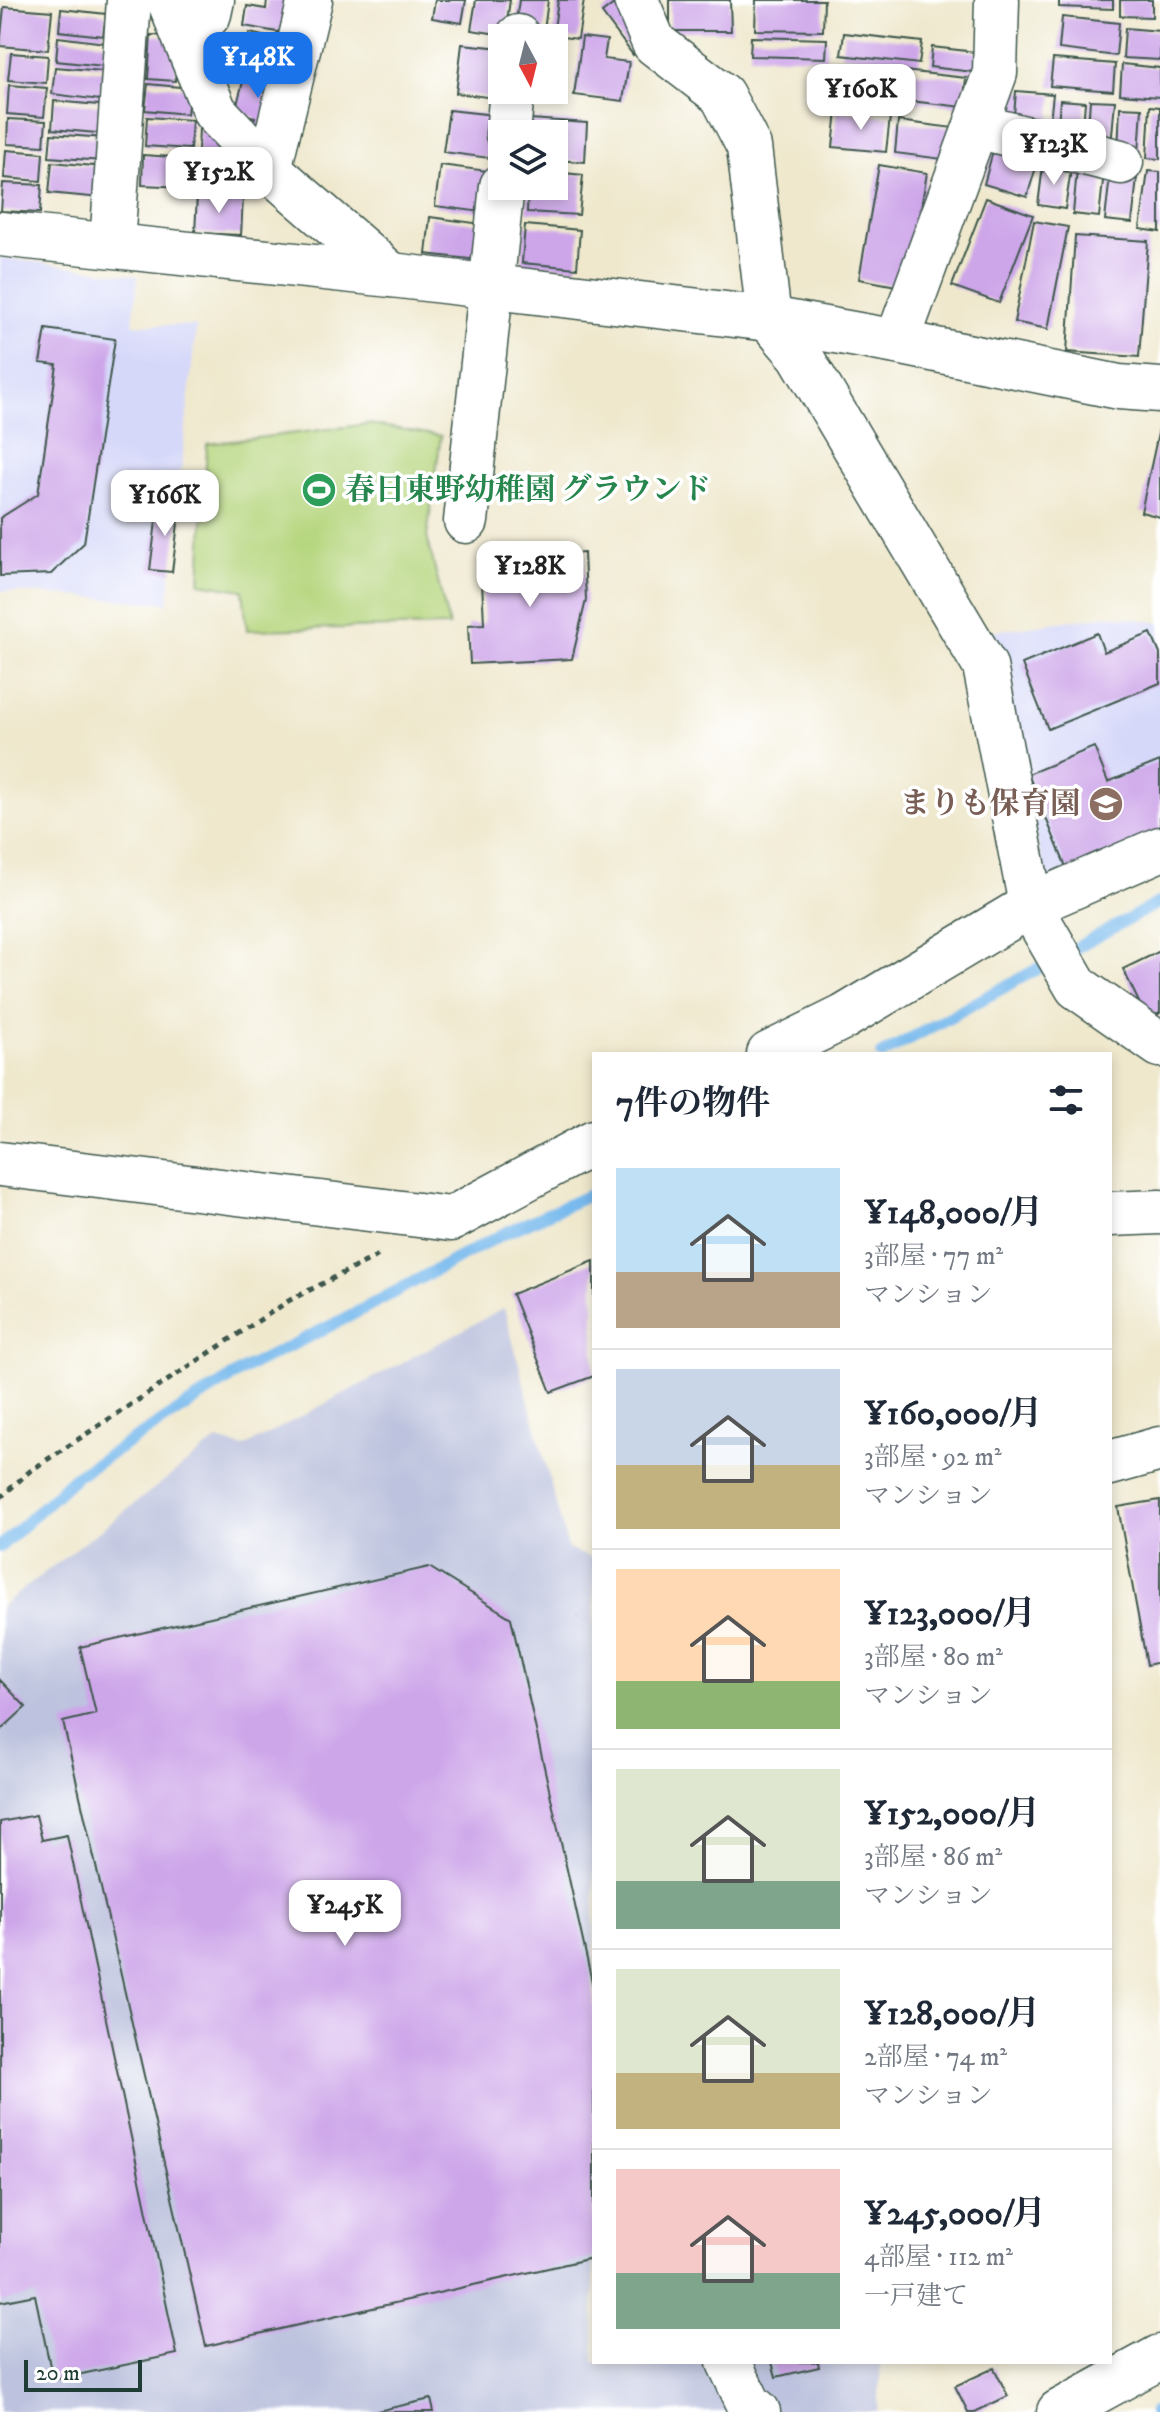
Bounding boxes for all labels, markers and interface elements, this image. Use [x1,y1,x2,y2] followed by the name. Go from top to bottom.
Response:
[488,24,568,104] north arrow
[488,24,568,200] map controls
[202,32,314,100] pin: ¥148K
[221,41,295,74] text: ¥148K
[805,64,917,132] pin: ¥160K
[825,73,897,106] text: ¥160K
[998,119,1110,187] pin: ¥123K
[488,120,568,200] button: layers
[1020,128,1088,161] text: ¥123K
[163,147,275,215] pin: ¥152K
[184,156,254,189] text: ¥152K
[109,470,221,538] pin: ¥166K
[300,471,338,509] sports icon: 春日東野幼稚園 グラウンド
[345,472,711,509] place label: 春日東野幼稚園 グラウンド
[129,479,201,512] text: ¥166K
[474,541,586,609] pin: ¥128K
[494,550,566,583] text: ¥128K
[1087,785,1125,823] school or university icon: まりも保育園
[900,786,1080,823] place label: まりも保育園
[1044,1078,1088,1122] icon: filters
[616,1083,770,1125] text: 7件の物件
[864,1192,1043,1234] text: ¥148,000/月
[680,1200,776,1296] icon: home
[864,1240,1003,1273] text: 3部屋 · 77 m²
[864,1279,993,1312] text: マンション
[864,1393,1042,1435] text: ¥160,000/月
[680,1401,776,1497] icon: home
[864,1441,1002,1474] text: 3部屋 · 92 m²
[864,1480,993,1513] text: マンション
[864,1593,1036,1635] text: ¥123,000/月
[680,1601,776,1697] icon: home
[864,1641,1003,1674] text: 3部屋 · 80 m²
[864,1680,993,1713] text: マンション
[864,1793,1040,1835] text: ¥152,000/月
[680,1801,776,1897] icon: home
[864,1841,1002,1874] text: 3部屋 · 86 m²
[289,1880,401,1948] pin: ¥245K
[864,1880,993,1913] text: マンション
[307,1889,383,1922] text: ¥245K
[864,1993,1040,2035] text: ¥128,000/月
[680,2001,776,2097] icon: home
[864,2041,1007,2074] text: 2部屋 · 74 m²
[864,2080,993,2113] text: マンション
[864,2193,1046,2235] text: ¥245,000/月
[680,2201,776,2297] icon: home
[864,2241,1013,2274] text: 4部屋 · 112 m²
[864,2280,968,2313] text: 一戸建て
[24,2356,142,2392] scale bar
[36,2360,80,2387] text: 20 m

